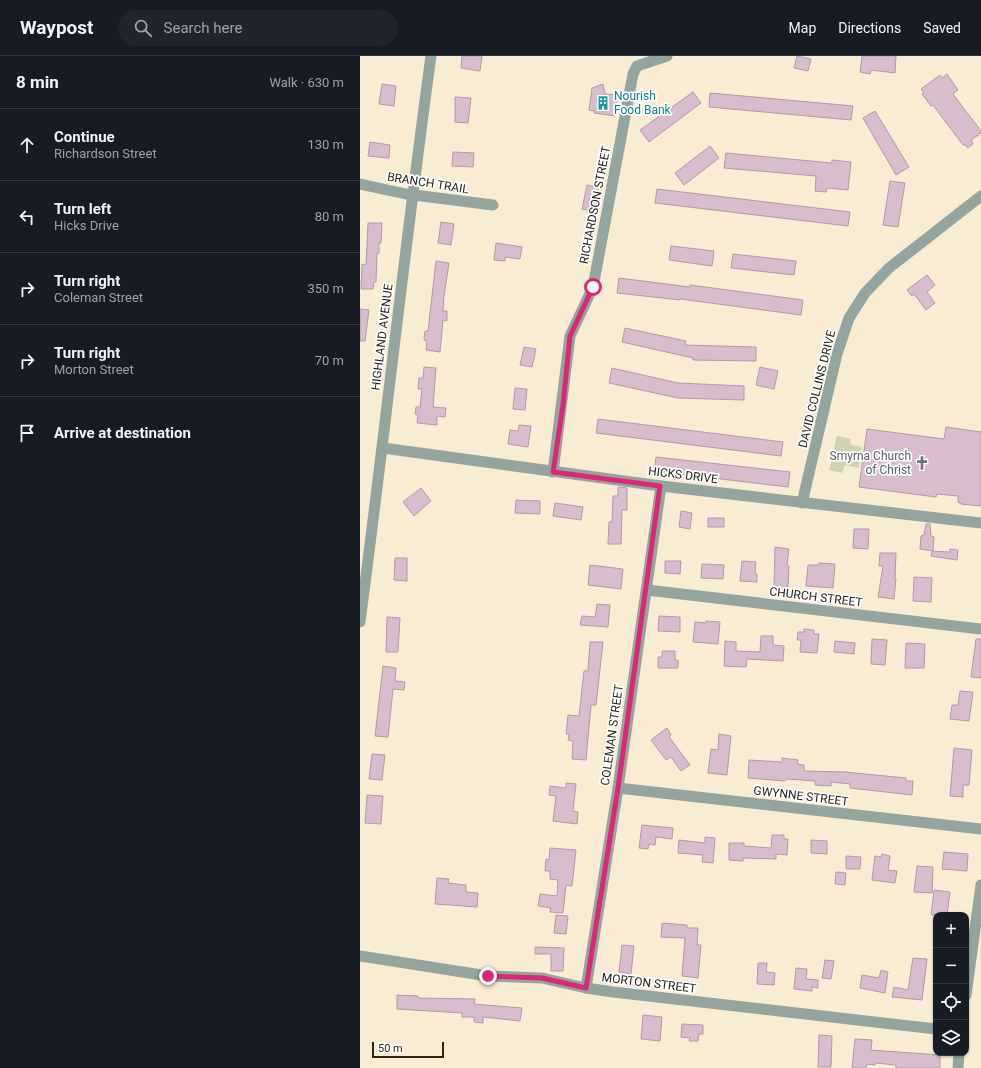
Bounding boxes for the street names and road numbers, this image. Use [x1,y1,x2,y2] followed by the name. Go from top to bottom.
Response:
[577,145,613,265] street label: RICHARDSON STREET
[386,170,470,196] street label: BRANCH TRAIL
[369,283,396,391] street label: HIGHLAND AVENUE
[796,329,838,449] street label: DAVID COLLINS DRIVE
[647,464,719,486] street label: HICKS DRIVE
[769,584,863,610] street label: CHURCH STREET
[598,684,626,786] street label: COLEMAN STREET
[753,783,849,809] street label: GWYNNE STREET
[601,970,697,996] street label: MORTON STREET

